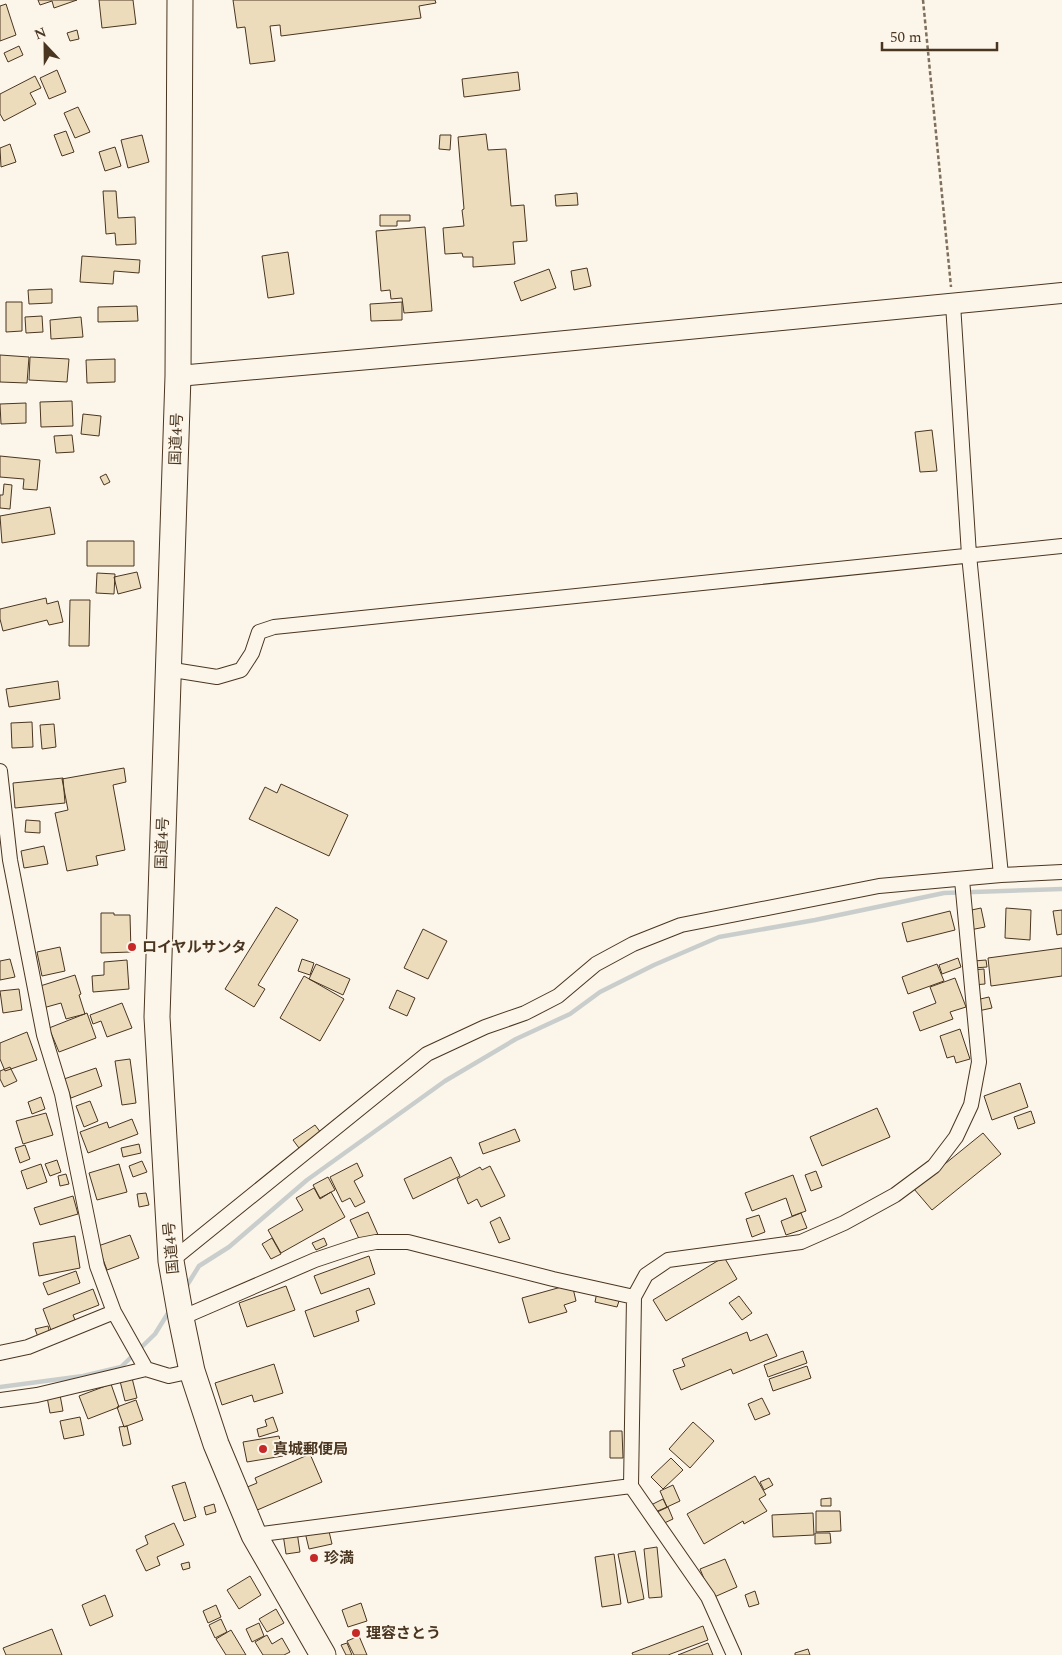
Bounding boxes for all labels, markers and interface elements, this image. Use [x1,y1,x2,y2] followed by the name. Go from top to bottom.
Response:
[20,20,70,70] north arrow
[882,20,997,52] scale bar
[31,22,50,45] text: N
[890,26,922,49] text: 50 m
[164,412,189,466] street label: 国道4号
[150,816,175,870] street label: 国道4号
[142,936,247,959] place label: ロイヤルサンタ
[126,941,138,953] marker: ロイヤルサンタ
[158,1221,185,1275] street label: 国道4号
[273,1438,348,1461] place label: 真城郵便局
[257,1443,269,1455] marker: 真城郵便局
[324,1547,354,1570] place label: 珍満
[308,1552,320,1564] marker: 珍満
[366,1622,441,1645] place label: 理容さとう
[350,1627,362,1639] marker: 理容さとう

